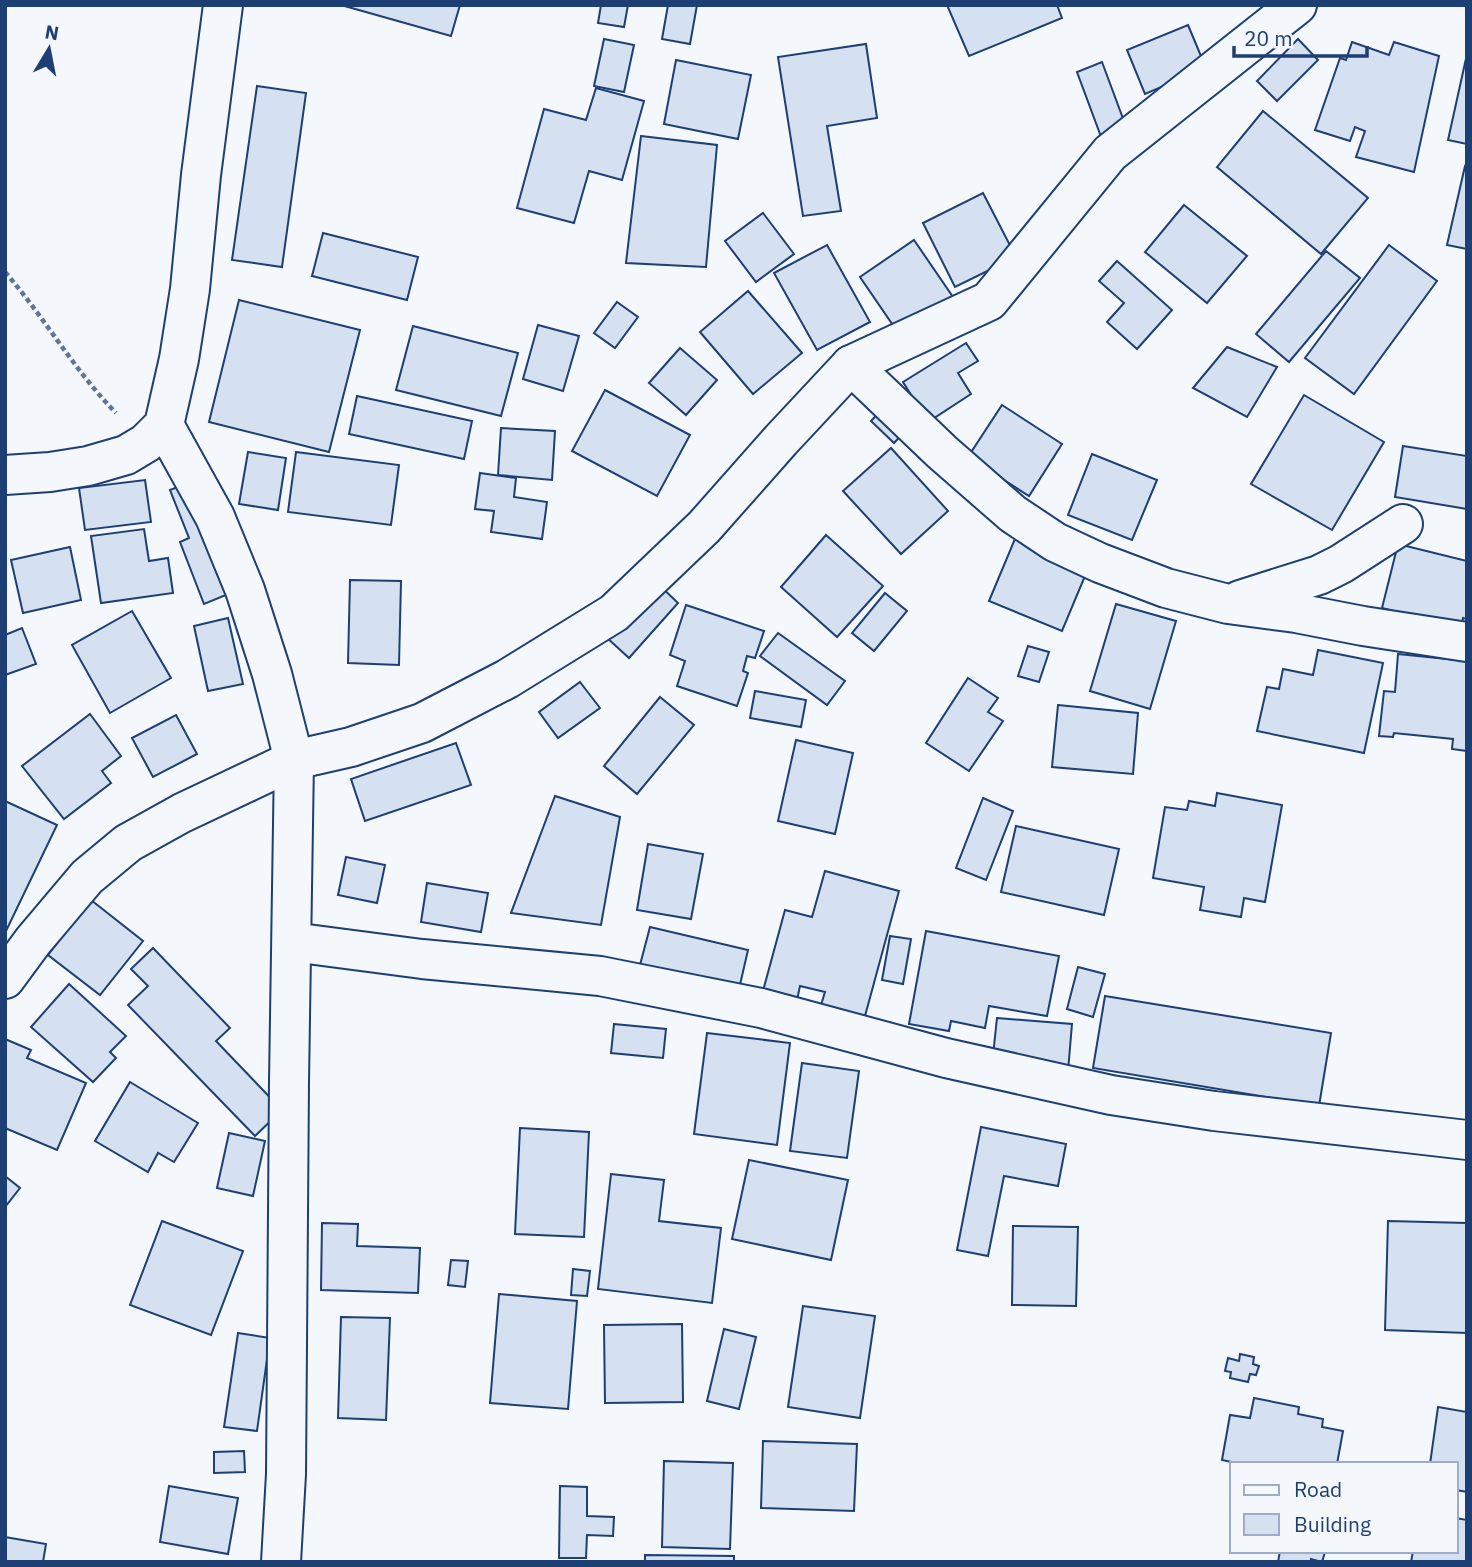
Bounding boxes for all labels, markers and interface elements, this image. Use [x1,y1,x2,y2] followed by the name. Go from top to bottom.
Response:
[14,14,84,84] north arrow
[1234,14,1367,58] scale bar
[43,19,61,45] text: N
[1244,24,1293,52] text: 20 m
[1230,1462,1458,1553] legend
[1294,1475,1342,1503] text: Road
[1294,1510,1371,1538] text: Building

